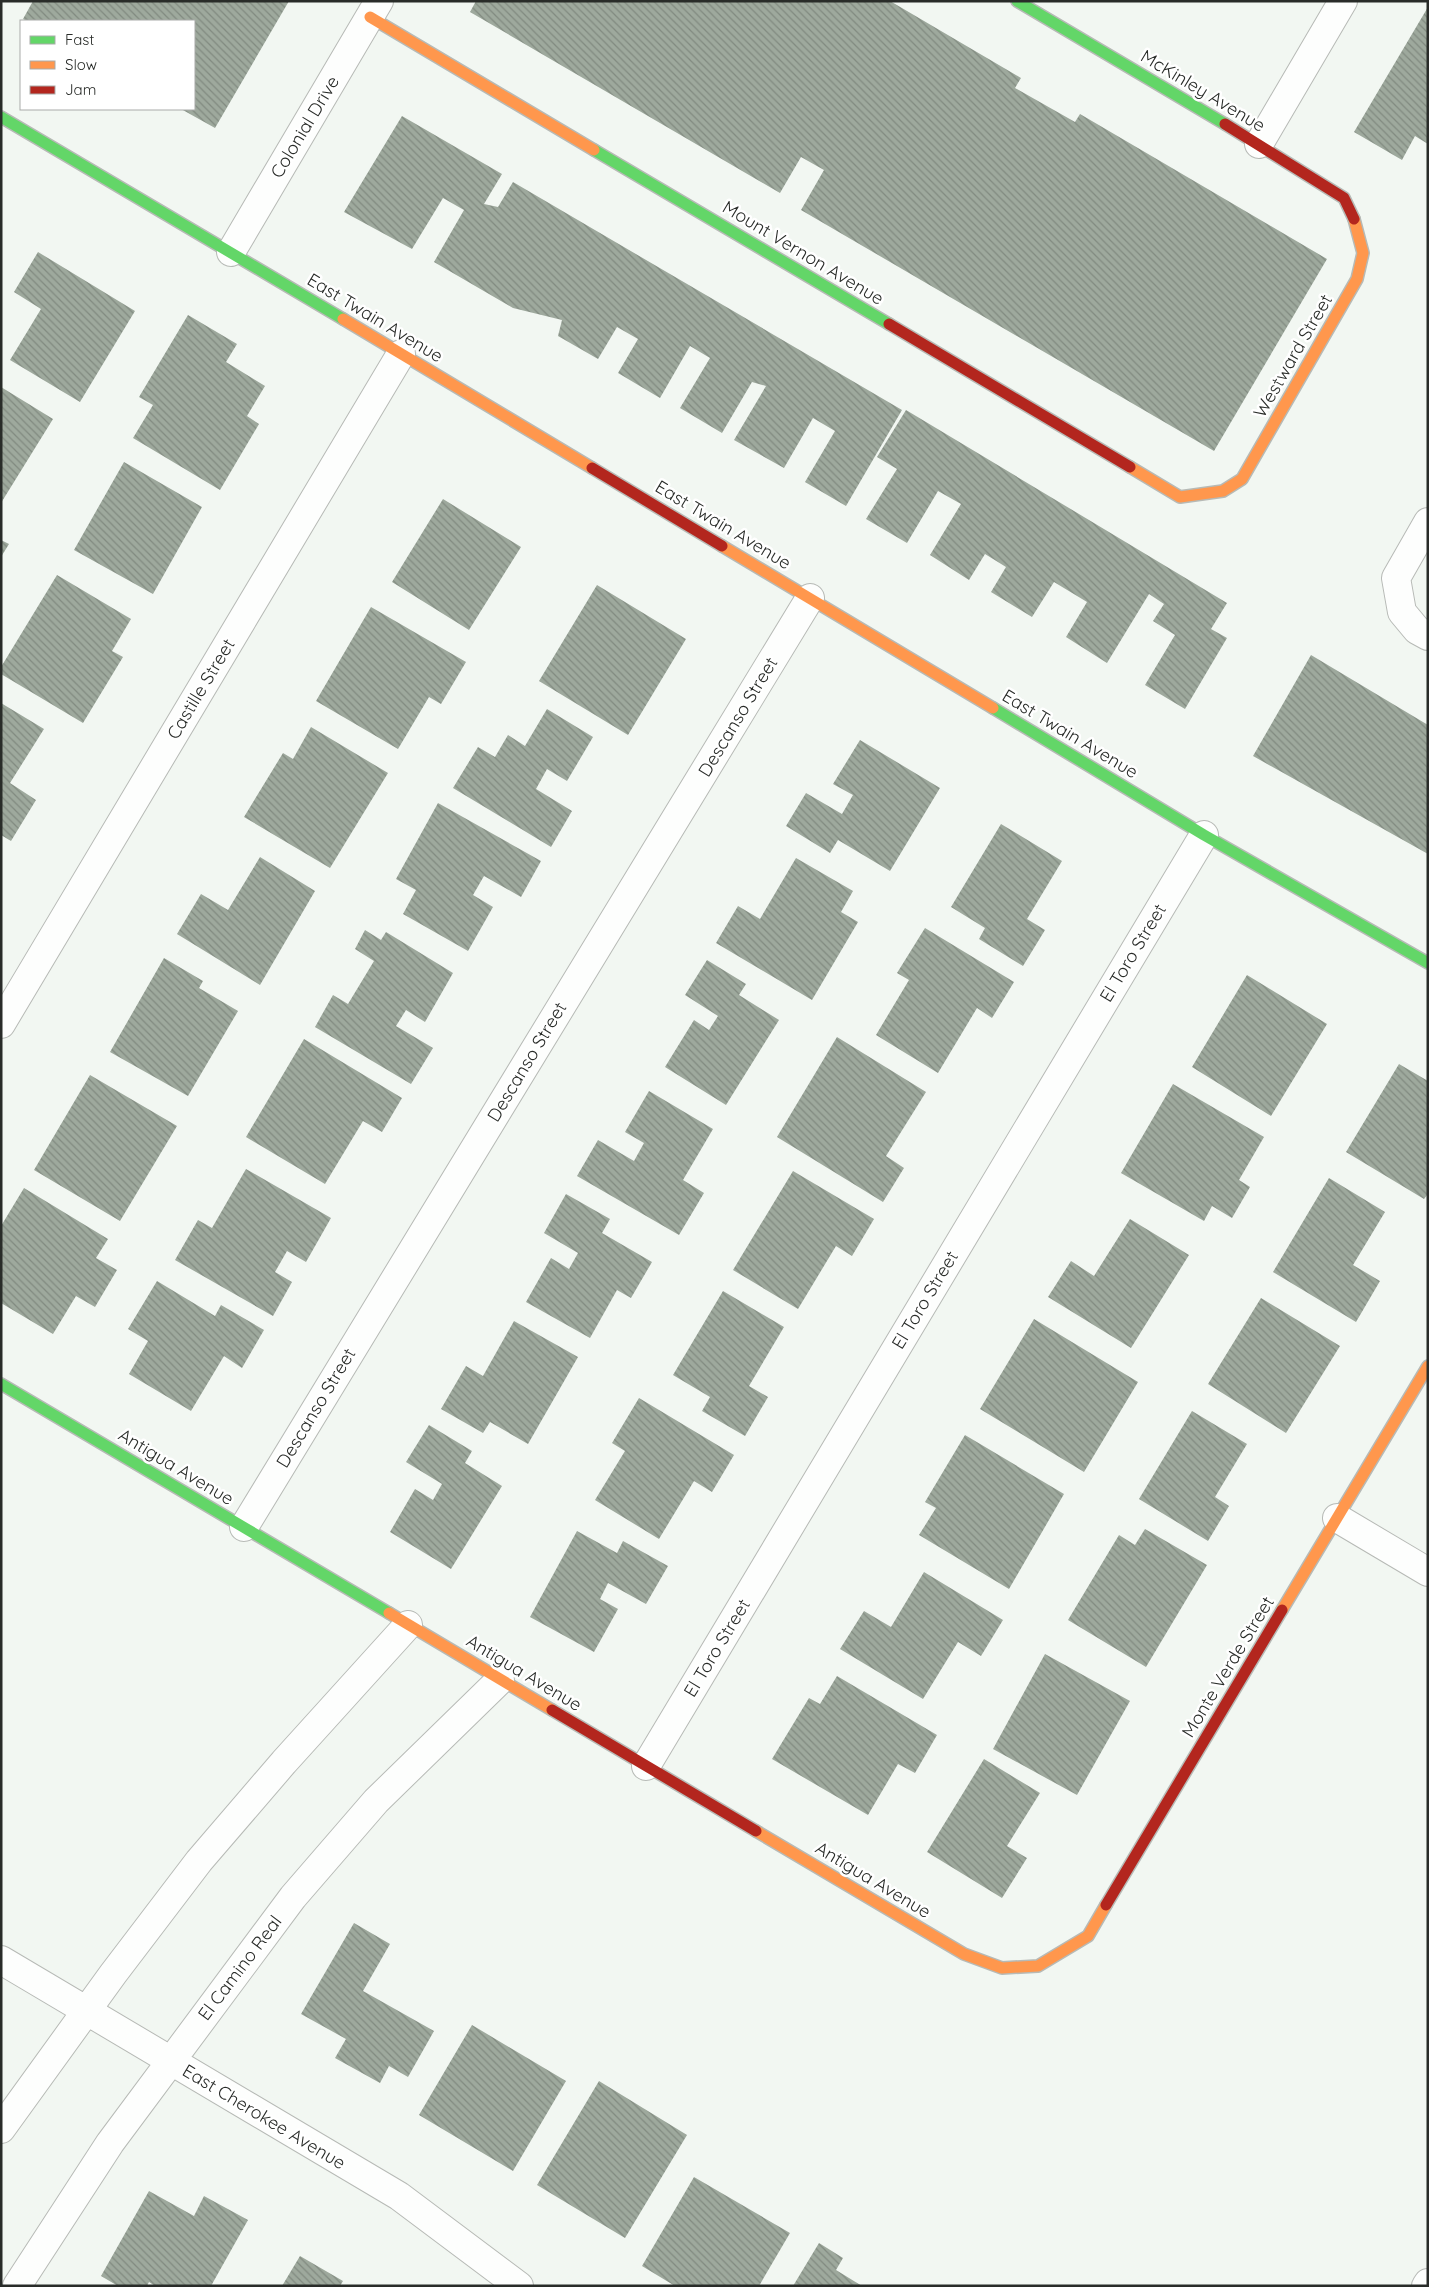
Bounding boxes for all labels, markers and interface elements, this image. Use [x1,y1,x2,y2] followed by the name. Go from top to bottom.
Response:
[20,20,195,110] legend
[65,30,94,49] text: Fast
[1137,44,1270,137] street label: McKinley Avenue
[65,55,97,74] text: Slow
[265,72,344,182] street label: Colonial Drive
[65,80,96,99] text: Jam
[718,195,888,310] street label: Mount Vernon Avenue
[303,268,447,367] street label: East Twain Avenue
[1248,290,1337,422] street label: Westward Street
[651,475,795,574] street label: East Twain Avenue
[162,634,240,743] street label: Castille Street
[693,653,782,781] street label: Descanso Street
[998,684,1142,783] street label: East Twain Avenue
[1094,900,1171,1006] street label: El Toro Street
[482,998,571,1126] street label: Descanso Street
[886,1247,963,1353] street label: El Toro Street
[271,1344,360,1472] street label: Descanso Street
[114,1423,238,1510] street label: Antigua Avenue
[1176,1592,1279,1742] street label: Monte Verde Street
[678,1595,755,1701] street label: El Toro Street
[462,1629,586,1716] street label: Antigua Avenue
[811,1836,935,1923] street label: Antigua Avenue
[193,1911,287,2025] street label: El Camino Real
[179,2059,350,2174] street label: East Cherokee Avenue

